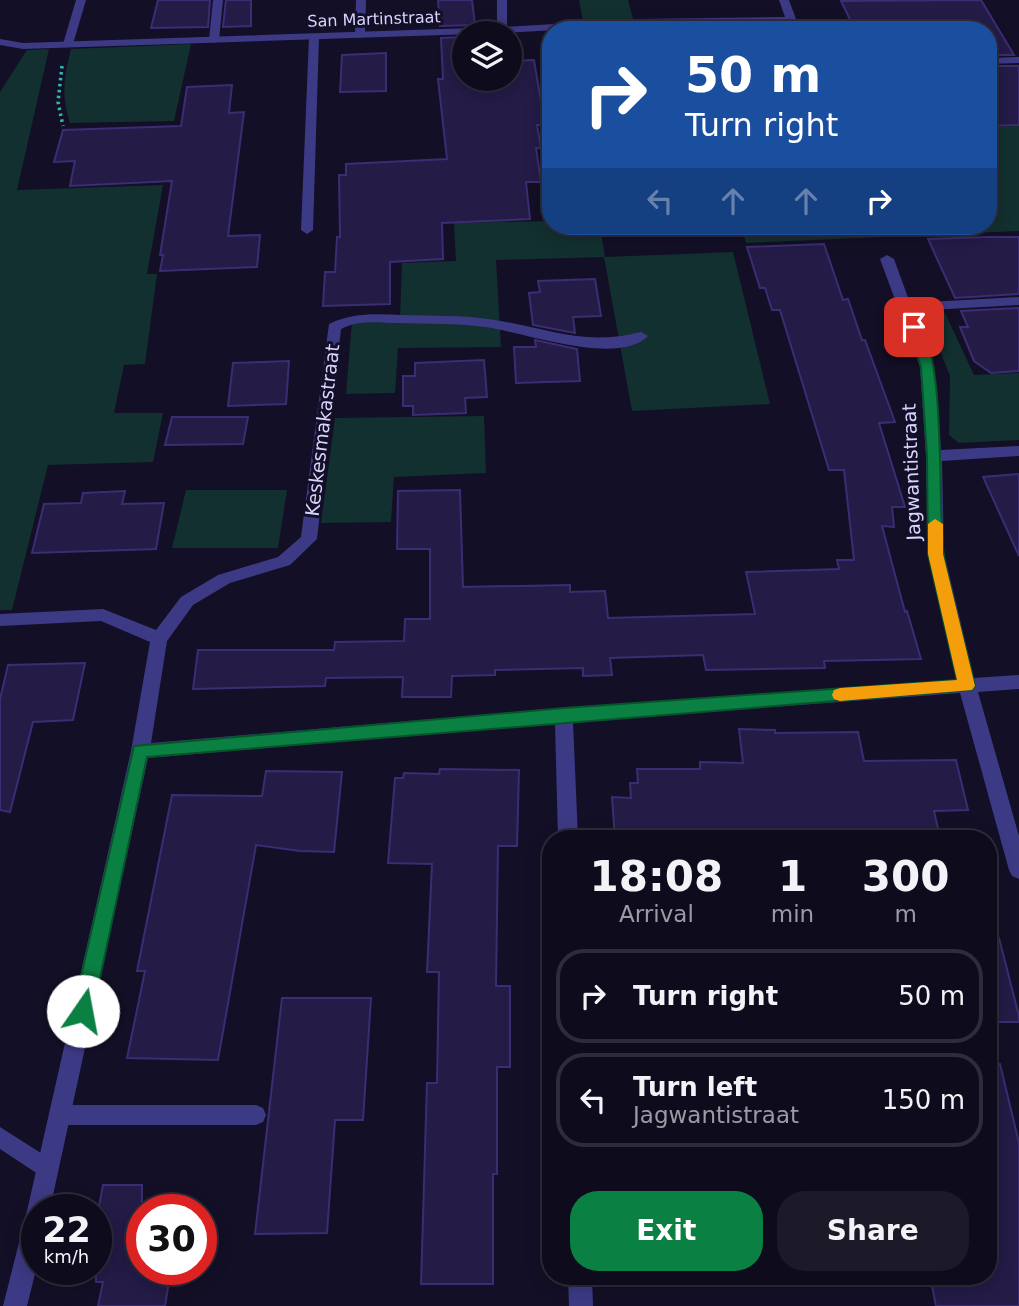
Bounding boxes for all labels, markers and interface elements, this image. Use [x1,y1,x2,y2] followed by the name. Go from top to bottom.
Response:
[307,7,441,31] street label: San Martinstraat
[452,21,522,91] map controls
[452,21,522,91] button: layers
[685,47,821,104] text: 50 m
[570,49,661,140] icon: right
[685,106,838,144] text: Turn right
[641,182,679,220] icon: left
[714,182,752,220] icon: ahead
[787,182,825,220] icon: ahead
[860,182,898,220] icon: right
[884,297,944,357] pin
[895,308,933,346] icon: arrive
[301,343,343,517] street label: Keskesmakastraat
[898,403,924,542] street label: Jagwantistraat
[590,852,723,901] text: 18:08
[778,852,807,901] text: 1
[862,852,949,901] text: 300
[619,901,694,927] text: Arrival
[771,901,814,927] text: min
[894,901,917,927] text: m
[46,974,120,1048] position arrow
[574,977,612,1015] icon: right
[633,981,778,1011] text: Turn right
[898,981,965,1011] text: 50 m
[633,1072,757,1102] text: Turn left
[574,1081,612,1119] icon: left
[882,1085,965,1115] text: 150 m
[633,1102,799,1128] text: Jagwantistraat
[570,1191,763,1271] button: Exit
[777,1191,969,1271] button: Share
[126,1194,217,1285] speed limit sign: 30
[42,1210,91,1250] text: 22
[44,1246,89,1267] text: km/h

